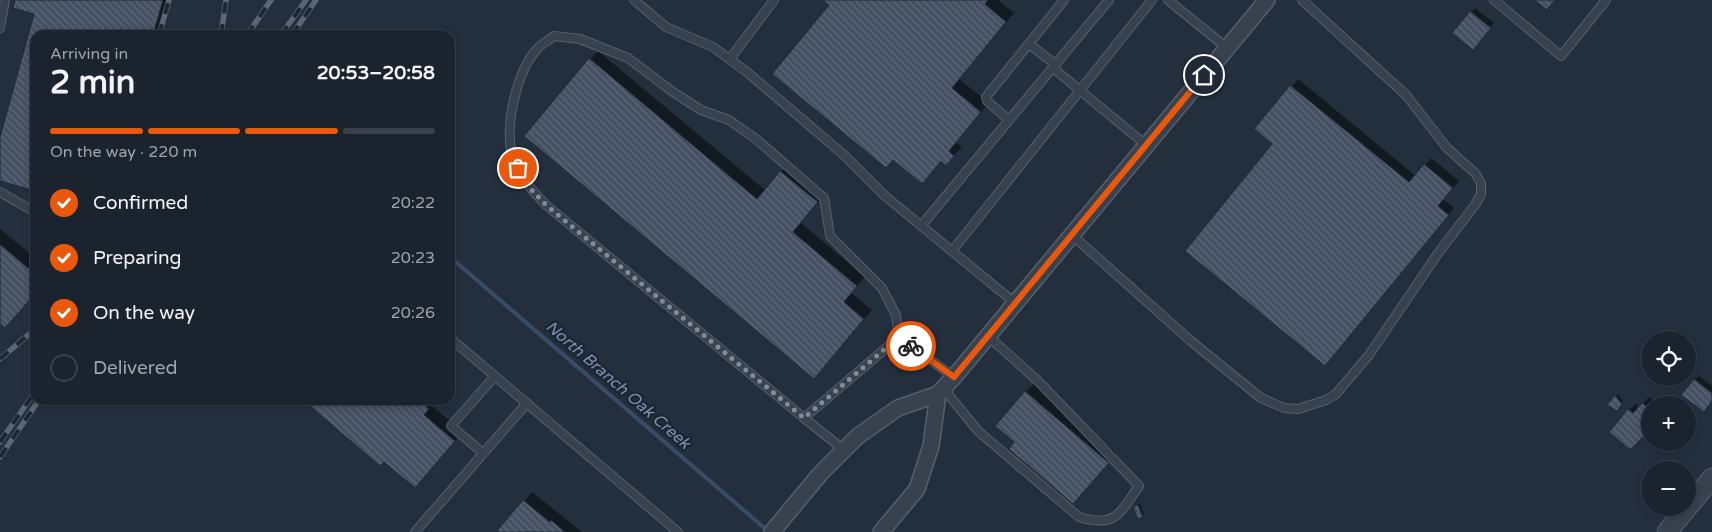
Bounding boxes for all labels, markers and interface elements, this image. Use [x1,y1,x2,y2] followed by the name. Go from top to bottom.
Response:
[50,44,128,64] text: Arriving in
[1183,54,1225,96] pin
[1190,61,1218,89] icon: home
[317,62,435,84] text: 20:53–20:58
[50,64,135,102] text: 2 min
[50,142,197,162] text: On the way · 220 m
[497,147,539,189] pin
[504,154,532,182] icon: bag
[50,189,78,217] icon: check
[93,192,188,214] text: Confirmed
[391,193,435,213] text: 20:22
[50,244,78,272] icon: check
[93,247,182,269] text: Preparing
[391,248,435,268] text: 20:23
[50,299,78,327] icon: check
[93,302,195,324] text: On the way
[391,303,435,323] text: 20:26
[542,317,695,454] water label: North Branch Oak Creek
[886,321,936,371] courier
[1641,331,1696,516] map controls
[1641,331,1696,386] button: locate
[897,332,925,360] icon: bike
[93,357,178,379] text: Delivered
[1641,396,1696,451] button: +
[1641,461,1696,516] button: −

